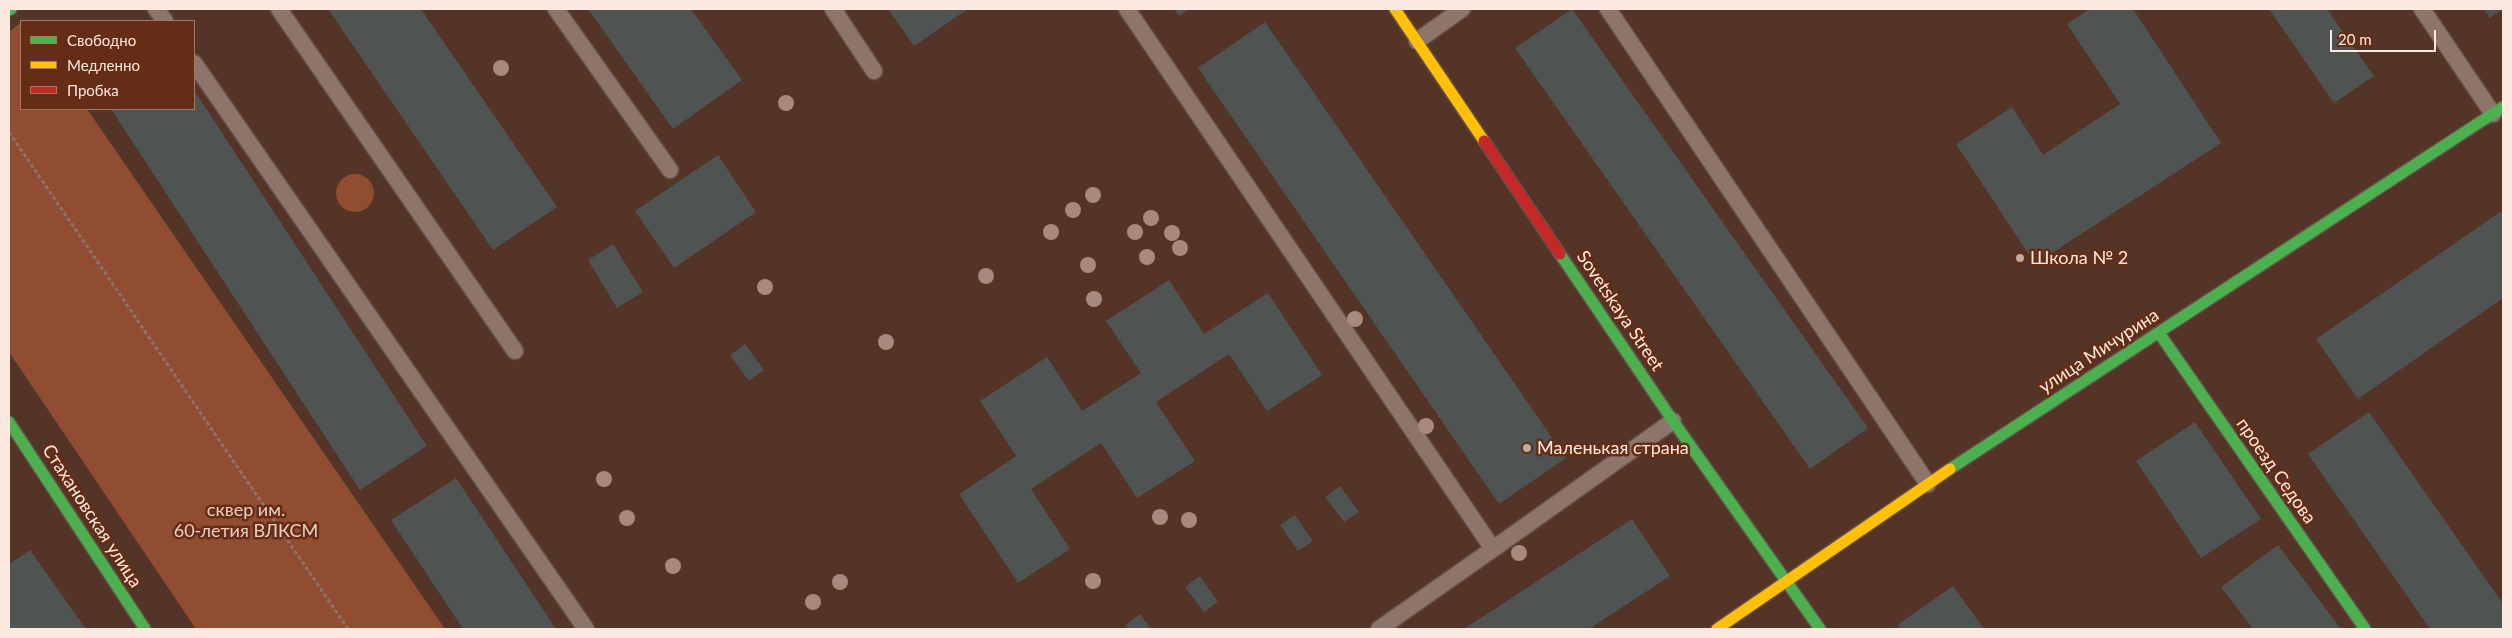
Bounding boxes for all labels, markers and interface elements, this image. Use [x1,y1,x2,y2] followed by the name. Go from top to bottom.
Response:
[20,20,195,110] legend
[2332,20,2438,52] scale bar
[2338,30,2372,48] text: 20 m
[67,31,136,49] text: Свободно
[67,56,140,74] text: Медленно
[67,81,119,99] text: Пробка
[1572,247,1668,375] street label: Sovetskaya Street
[2030,247,2128,269] place label: Школа № 2
[2014,252,2026,264] marker: Школа № 2
[2035,304,2163,398] street label: улица Мичурина
[2232,414,2320,528] street label: проезд Седова
[1537,437,1689,459] place label: Маленькая страна
[38,440,146,592] street label: Стахановская улица
[1521,442,1533,454] marker: Маленькая страна
[174,499,318,542] park label: сквер им. 60-летия ВЛКСМ

